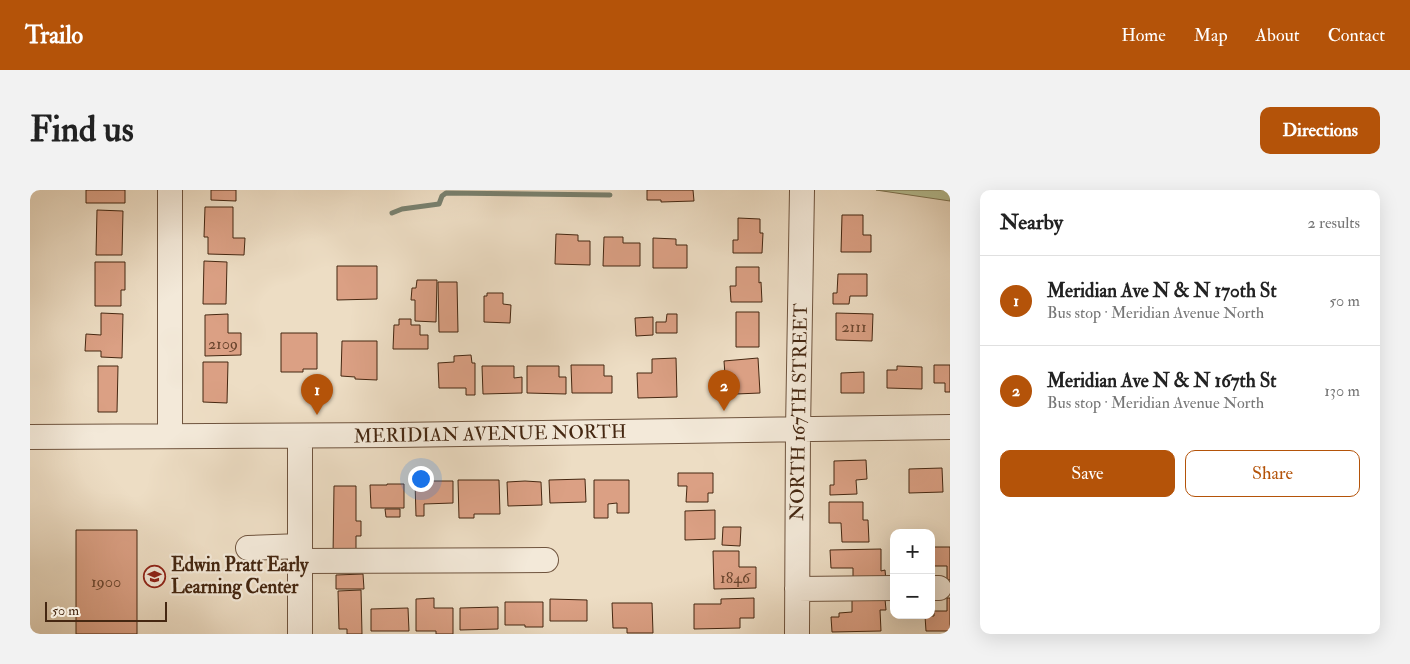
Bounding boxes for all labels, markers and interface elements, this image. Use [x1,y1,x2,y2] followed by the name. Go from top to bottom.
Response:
[25,20,83,51] text: Trailo
[1121,24,1166,47] text: Home
[1194,24,1228,47] text: Map
[1256,24,1300,47] text: About
[1328,24,1385,47] text: Contact
[1260,107,1380,154] button: Directions
[30,108,134,152] text: Find us
[1000,209,1063,236] text: Nearby
[1307,213,1360,233] text: 2 results
[1047,279,1277,303] text: Meridian Ave N & N 170th St
[1013,291,1019,311] text: 1
[1329,291,1360,311] text: 50 m
[785,303,813,521] street label: NORTH 167TH STREET
[1047,303,1264,323] text: Bus stop · Meridian Avenue North
[841,317,867,337] house number: 2111
[208,334,238,354] house number: 2109
[1047,369,1276,393] text: Meridian Ave N & N 167th St
[708,370,740,411] pin: 2
[301,374,333,415] pin: 1
[1012,381,1020,401] text: 2
[1324,381,1360,401] text: 130 m
[1047,393,1264,413] text: Bus stop · Meridian Avenue North
[353,420,627,448] street label: MERIDIAN AVENUE NORTH
[1000,450,1175,497] button: Save
[1185,450,1360,497] button: Share
[408,466,434,492] your location
[890,529,935,619] map controls
[890,529,935,574] button: +
[171,553,309,600] place label: Edwin Pratt Early Learning Center
[143,564,167,588] school or university icon: Edwin Pratt Early Learning Center
[720,568,751,588] house number: 1846
[91,572,121,592] house number: 1900
[890,574,935,619] button: −
[45,599,168,622] scale bar
[52,602,79,619] text: 50 m

